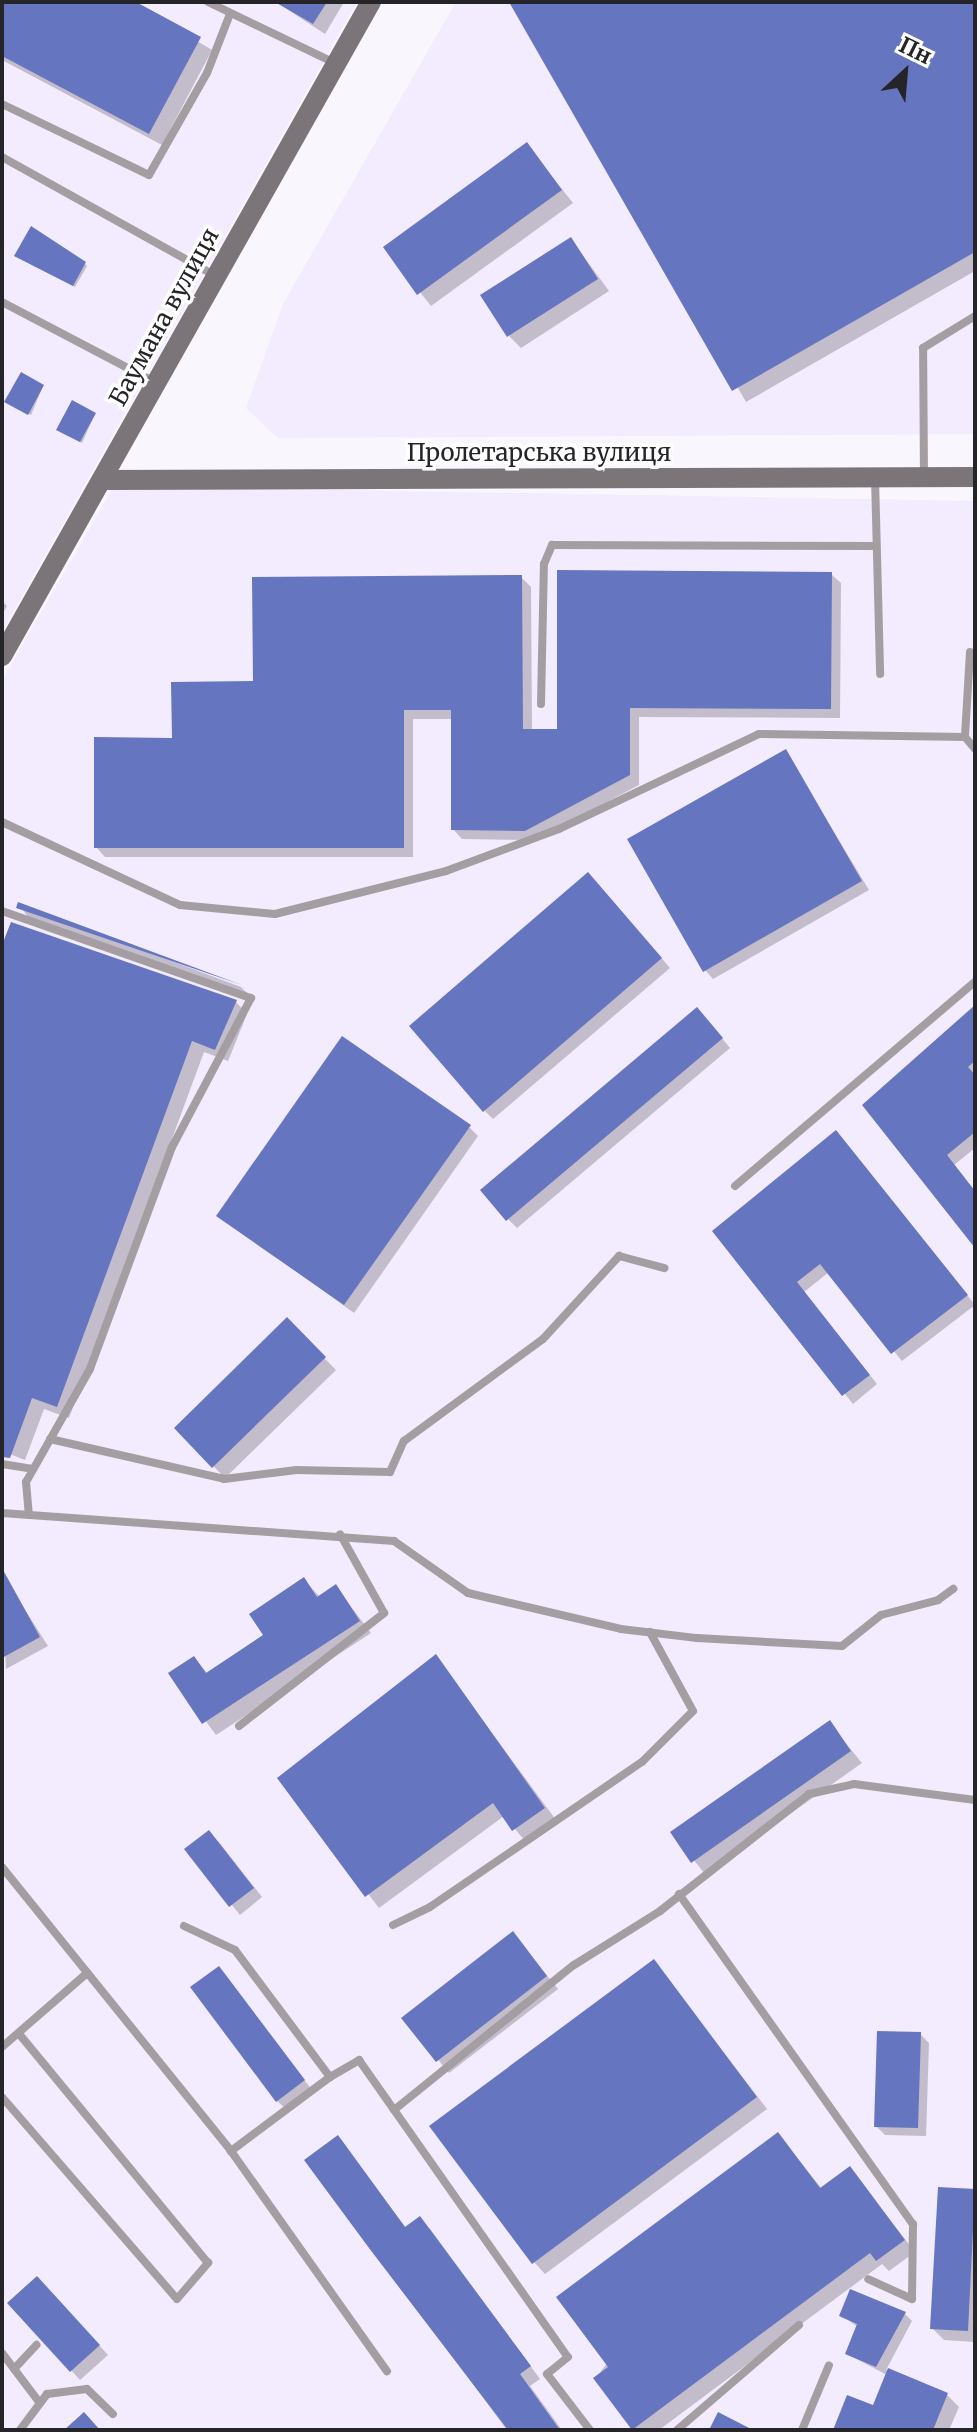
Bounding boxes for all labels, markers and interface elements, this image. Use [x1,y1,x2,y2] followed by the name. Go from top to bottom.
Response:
[895,31,937,70] text: Пн
[865,32,945,112] north arrow
[103,223,225,411] street label: Баумана вулиця
[407,439,671,467] street label: Пролетарська вулиця

